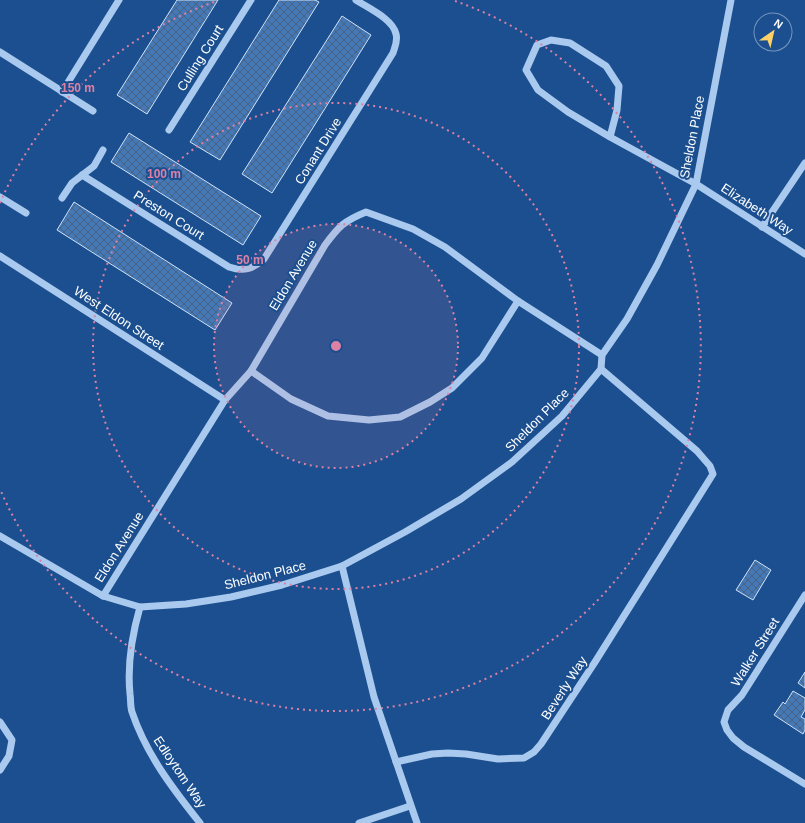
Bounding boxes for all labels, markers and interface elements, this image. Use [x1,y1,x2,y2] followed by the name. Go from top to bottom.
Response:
[753,12,793,52] north arrow
[772,17,785,31] text: N
[174,22,226,94] street label: Culling Court
[61,81,95,95] text: 150 m
[677,94,707,180] street label: Sheldon Place
[292,115,344,187] street label: Conant Drive
[147,167,181,181] text: 100 m
[718,180,796,238] street label: Elizabeth Way
[131,187,207,243] street label: Preston Court
[266,237,320,313] street label: Eldon Avenue
[236,253,264,267] text: 50 m
[71,283,167,353] street label: West Eldon Street
[329,339,343,353] centre of rings
[502,385,572,455] street label: Sheldon Place
[91,509,147,585] street label: Eldon Avenue
[223,558,307,592] street label: Sheldon Place
[728,615,782,689] street label: Walker Street
[538,653,590,722] street label: Beverly Way
[150,733,210,811] street label: Edloytom Way

